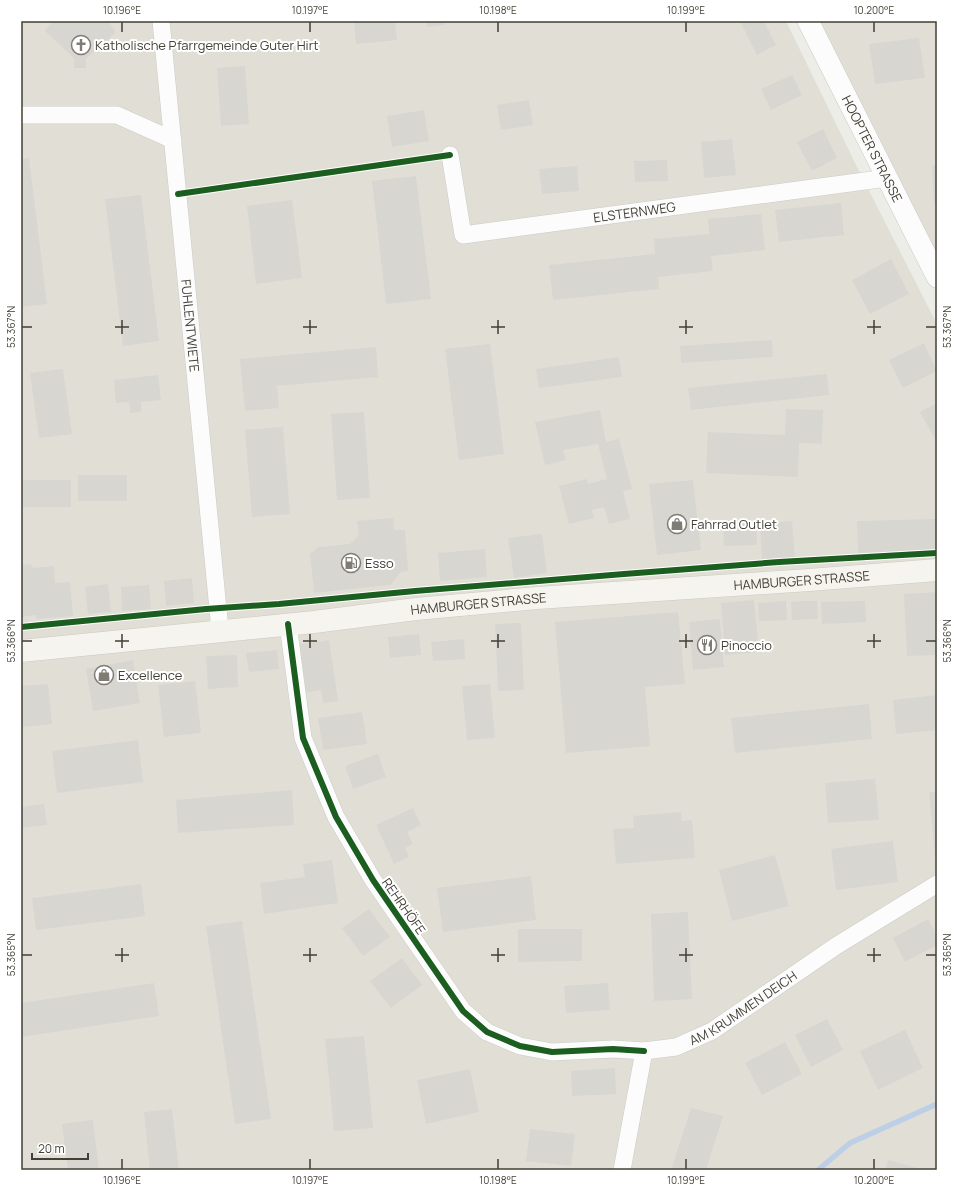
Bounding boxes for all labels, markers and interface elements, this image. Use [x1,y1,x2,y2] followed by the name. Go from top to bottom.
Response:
[103,3,141,17] text: 10.196°E
[292,3,329,17] text: 10.197°E
[479,3,517,17] text: 10.198°E
[667,3,705,17] text: 10.199°E
[854,3,895,17] text: 10.200°E
[70,34,92,56] church icon: Katholische Pfarrgemeinde Guter Hirt
[95,36,319,54] place label: Katholische Pfarrgemeinde Guter Hirt
[838,92,907,205] street label: HOOPTER STRASSE
[592,198,677,226] street label: ELSTERNWEG
[177,278,204,373] street label: FUHLENTWIETE
[4,306,18,348] text: 53.367°N
[940,306,954,348] text: 53.367°N
[666,513,688,535] shop icon: Fahrrad Outlet
[691,515,777,533] place label: Fahrrad Outlet
[340,552,362,574] fuel station icon: Esso
[365,554,394,572] place label: Esso
[733,566,870,594] street label: HAMBURGER STRASSE
[409,588,547,619] street label: HAMBURGER STRASSE
[4,619,18,663] text: 53.366°N
[940,619,954,663] text: 53.366°N
[696,634,718,656] restaurant icon: Pinoccio
[721,636,772,654] place label: Pinoccio
[93,664,115,686] shop icon: Excellence
[118,666,183,684] place label: Excellence
[378,874,430,938] street label: REHRHÖFE
[4,934,18,976] text: 53.365°N
[940,934,954,976] text: 53.365°N
[686,967,800,1049] street label: AM KRUMMEN DEICH
[32,1135,88,1161] scale bar
[38,1140,65,1157] text: 20 m
[103,1173,141,1187] text: 10.196°E
[292,1173,329,1187] text: 10.197°E
[479,1173,517,1187] text: 10.198°E
[667,1173,705,1187] text: 10.199°E
[854,1173,895,1187] text: 10.200°E

